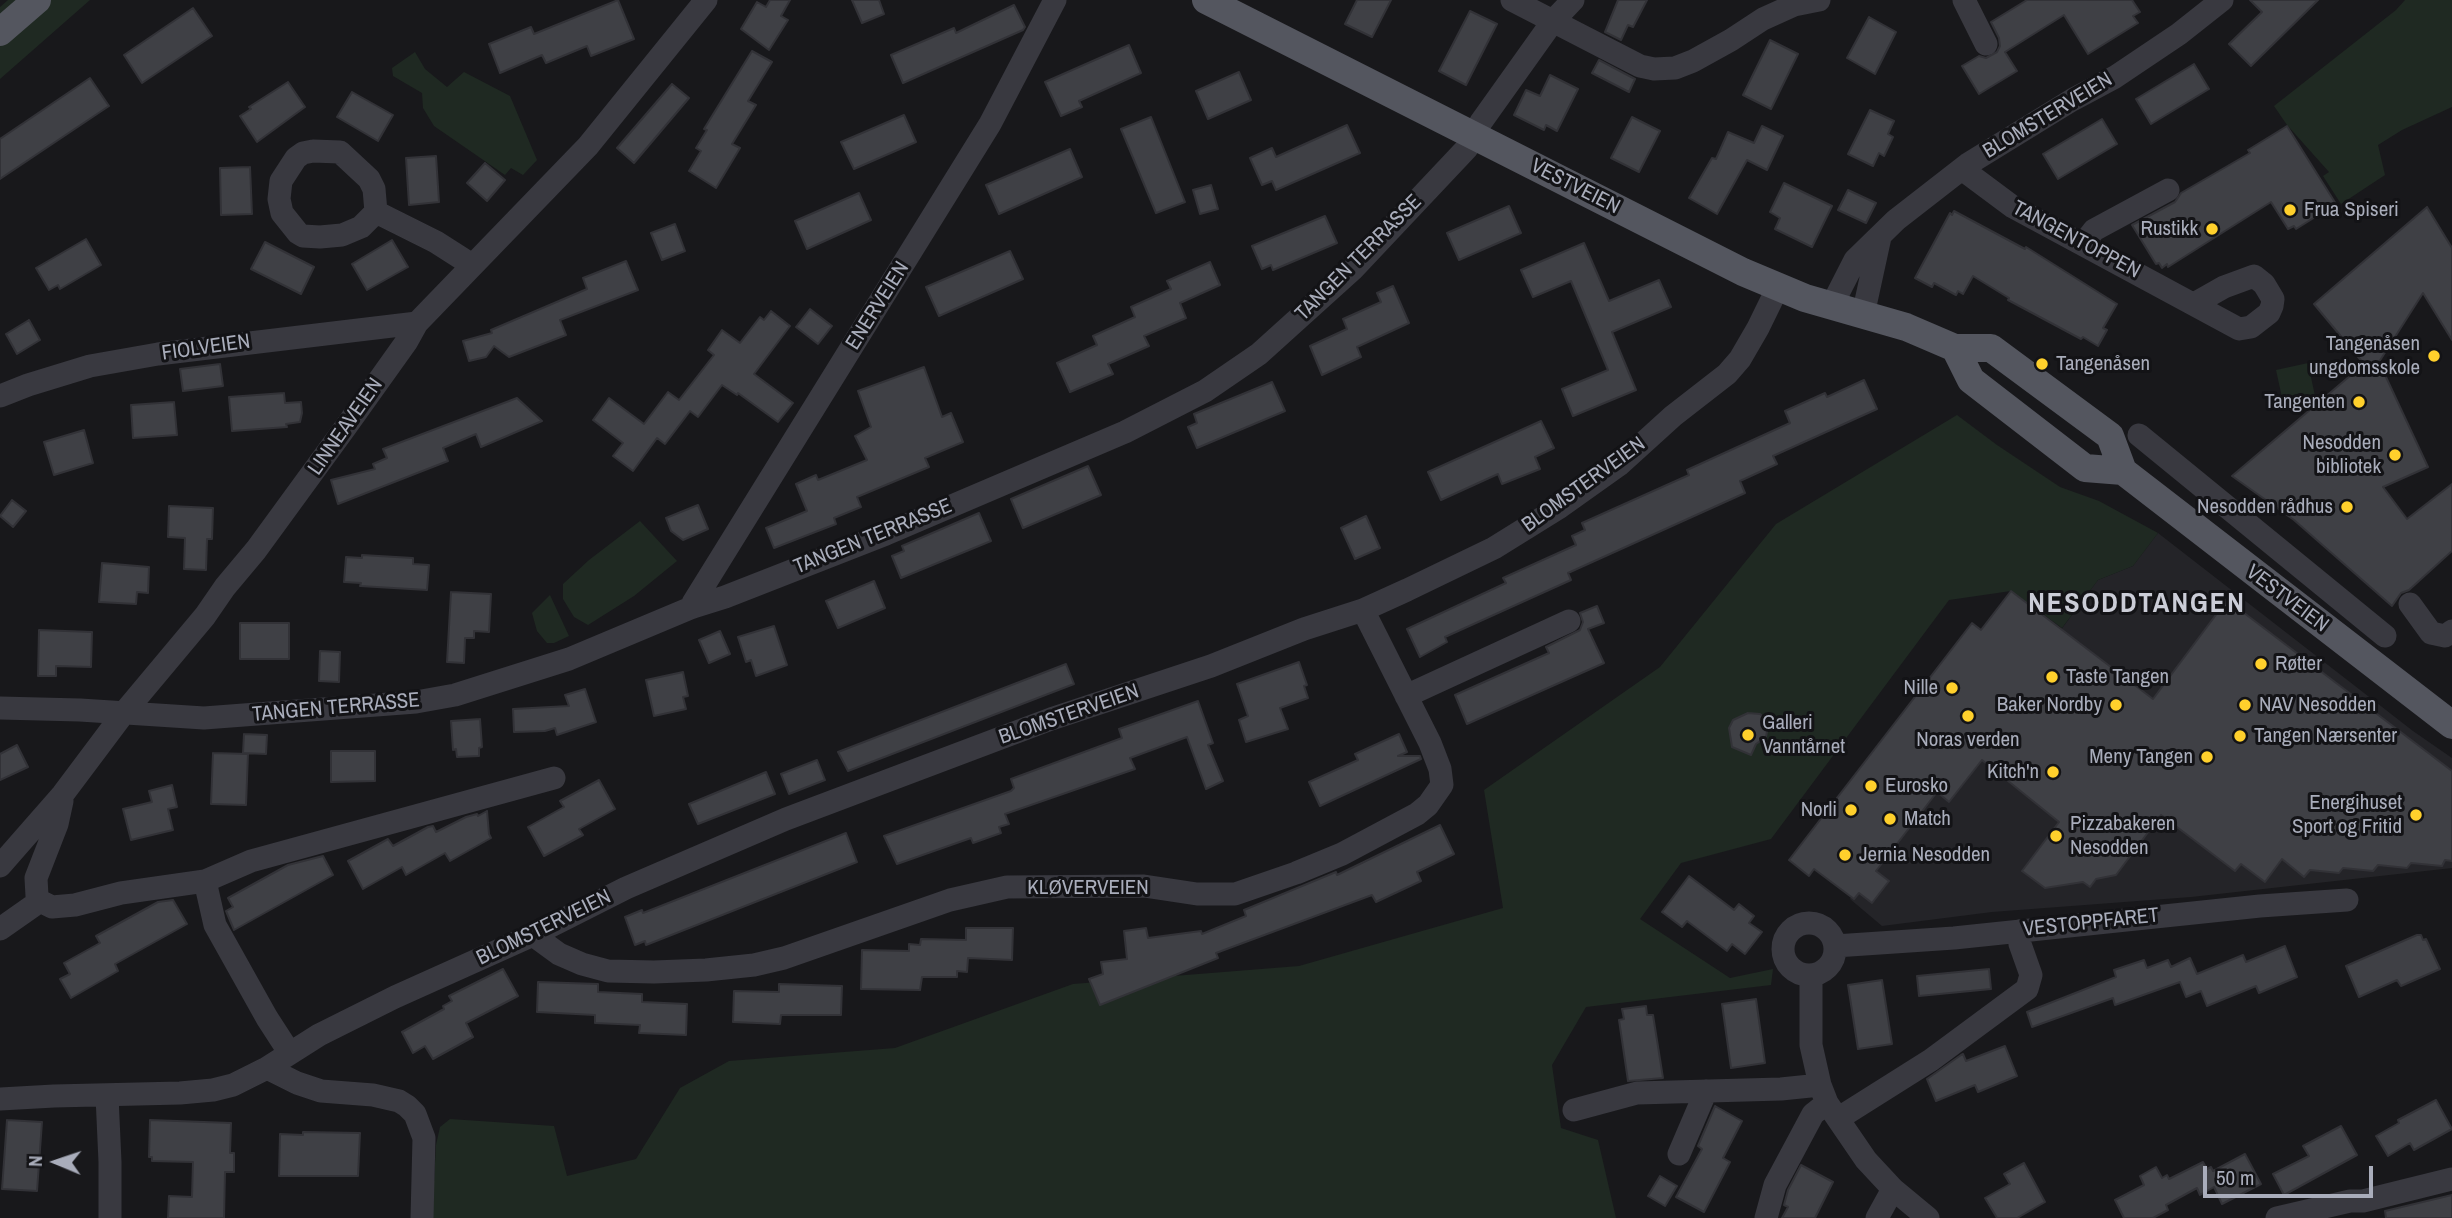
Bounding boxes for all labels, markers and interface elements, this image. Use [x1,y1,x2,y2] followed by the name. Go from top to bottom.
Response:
[1979,68,2117,164] street label: BLOMSTERVEIEN
[1526,154,1624,220] street label: VESTVEIEN
[1291,190,1427,326] street label: TANGEN TERRASSE
[2008,196,2144,284] street label: TANGENTOPPEN
[2304,197,2399,223] place label: Frua Spiseri
[2282,202,2298,218] marker: Frua Spiseri
[2141,216,2198,242] place label: Rustikk
[2204,221,2220,237] marker: Rustikk
[841,257,915,355] street label: ENERVEIEN
[160,329,252,367] street label: FIOLVEIEN
[2309,331,2420,381] place label: Tangenåsen ungdomsskole
[2426,348,2442,364] marker: Tangenåsen ungdomsskole
[2056,351,2150,377] place label: Tangenåsen
[2034,356,2050,372] marker: Tangenåsen
[303,374,389,480] street label: LINNEAVEIEN
[2264,389,2345,415] place label: Tangenten
[2351,394,2367,410] marker: Tangenten
[2303,430,2381,480] place label: Nesodden bibliotek
[1517,432,1651,538] street label: BLOMSTERVEIEN
[2387,447,2403,463] marker: Nesodden bibliotek
[790,494,956,580] street label: TANGEN TERRASSE
[2197,494,2333,520] place label: Nesodden rådhus
[2339,499,2355,515] marker: Nesodden rådhus
[2241,560,2333,638] street label: VESTVEIEN
[2030,587,2244,621] district label: NESODDTANGEN
[2275,651,2322,677] place label: Røtter
[2253,656,2269,672] marker: Røtter
[2066,664,2169,690] place label: Taste Tangen
[2044,669,2060,685] marker: Taste Tangen
[1904,675,1938,701] place label: Nille
[996,679,1142,751] street label: BLOMSTERVEIEN
[1944,680,1960,696] marker: Nille
[251,688,421,728] street label: TANGEN TERRASSE
[1997,692,2102,718] place label: Baker Nordby
[2259,692,2376,718] place label: NAV Nesodden
[2108,697,2124,713] marker: Baker Nordby
[2237,697,2253,713] marker: NAV Nesodden
[1960,708,1976,724] marker: Noras verden
[1762,710,1845,760] place label: Galleri Vanntårnet
[2254,723,2397,749] place label: Tangen Nærsenter
[1740,727,1756,743] marker: Galleri Vanntårnet
[1916,727,2020,753] place label: Noras verden
[2232,728,2248,744] marker: Tangen Nærsenter
[2089,744,2193,770] place label: Meny Tangen
[2199,749,2215,765] marker: Meny Tangen
[1987,759,2039,785] place label: Kitch'n
[2045,764,2061,780] marker: Kitch'n
[1885,773,1948,799] place label: Eurosko
[1863,778,1879,794] marker: Eurosko
[2292,790,2402,840] place label: Energihuset Sport og Fritid
[1801,797,1837,823] place label: Norli
[1843,802,1859,818] marker: Norli
[1904,806,1951,832] place label: Match
[2408,807,2424,823] marker: Energihuset Sport og Fritid
[1882,811,1898,827] marker: Match
[2070,811,2175,861] place label: Pizzabakeren Nesodden
[2048,828,2064,844] marker: Pizzabakeren Nesodden
[1859,842,1990,868] place label: Jernia Nesodden
[1837,847,1853,863] marker: Jernia Nesodden
[1027,875,1149,901] street label: KLØVERVEIEN
[473,885,615,971] street label: BLOMSTERVEIEN
[2022,903,2160,943] street label: VESTOPPFARET
[21,1127,91,1197] north arrow
[2207,1152,2377,1196] scale bar
[22,1155,48,1167] text: N
[2216,1163,2254,1192] text: 50 m

